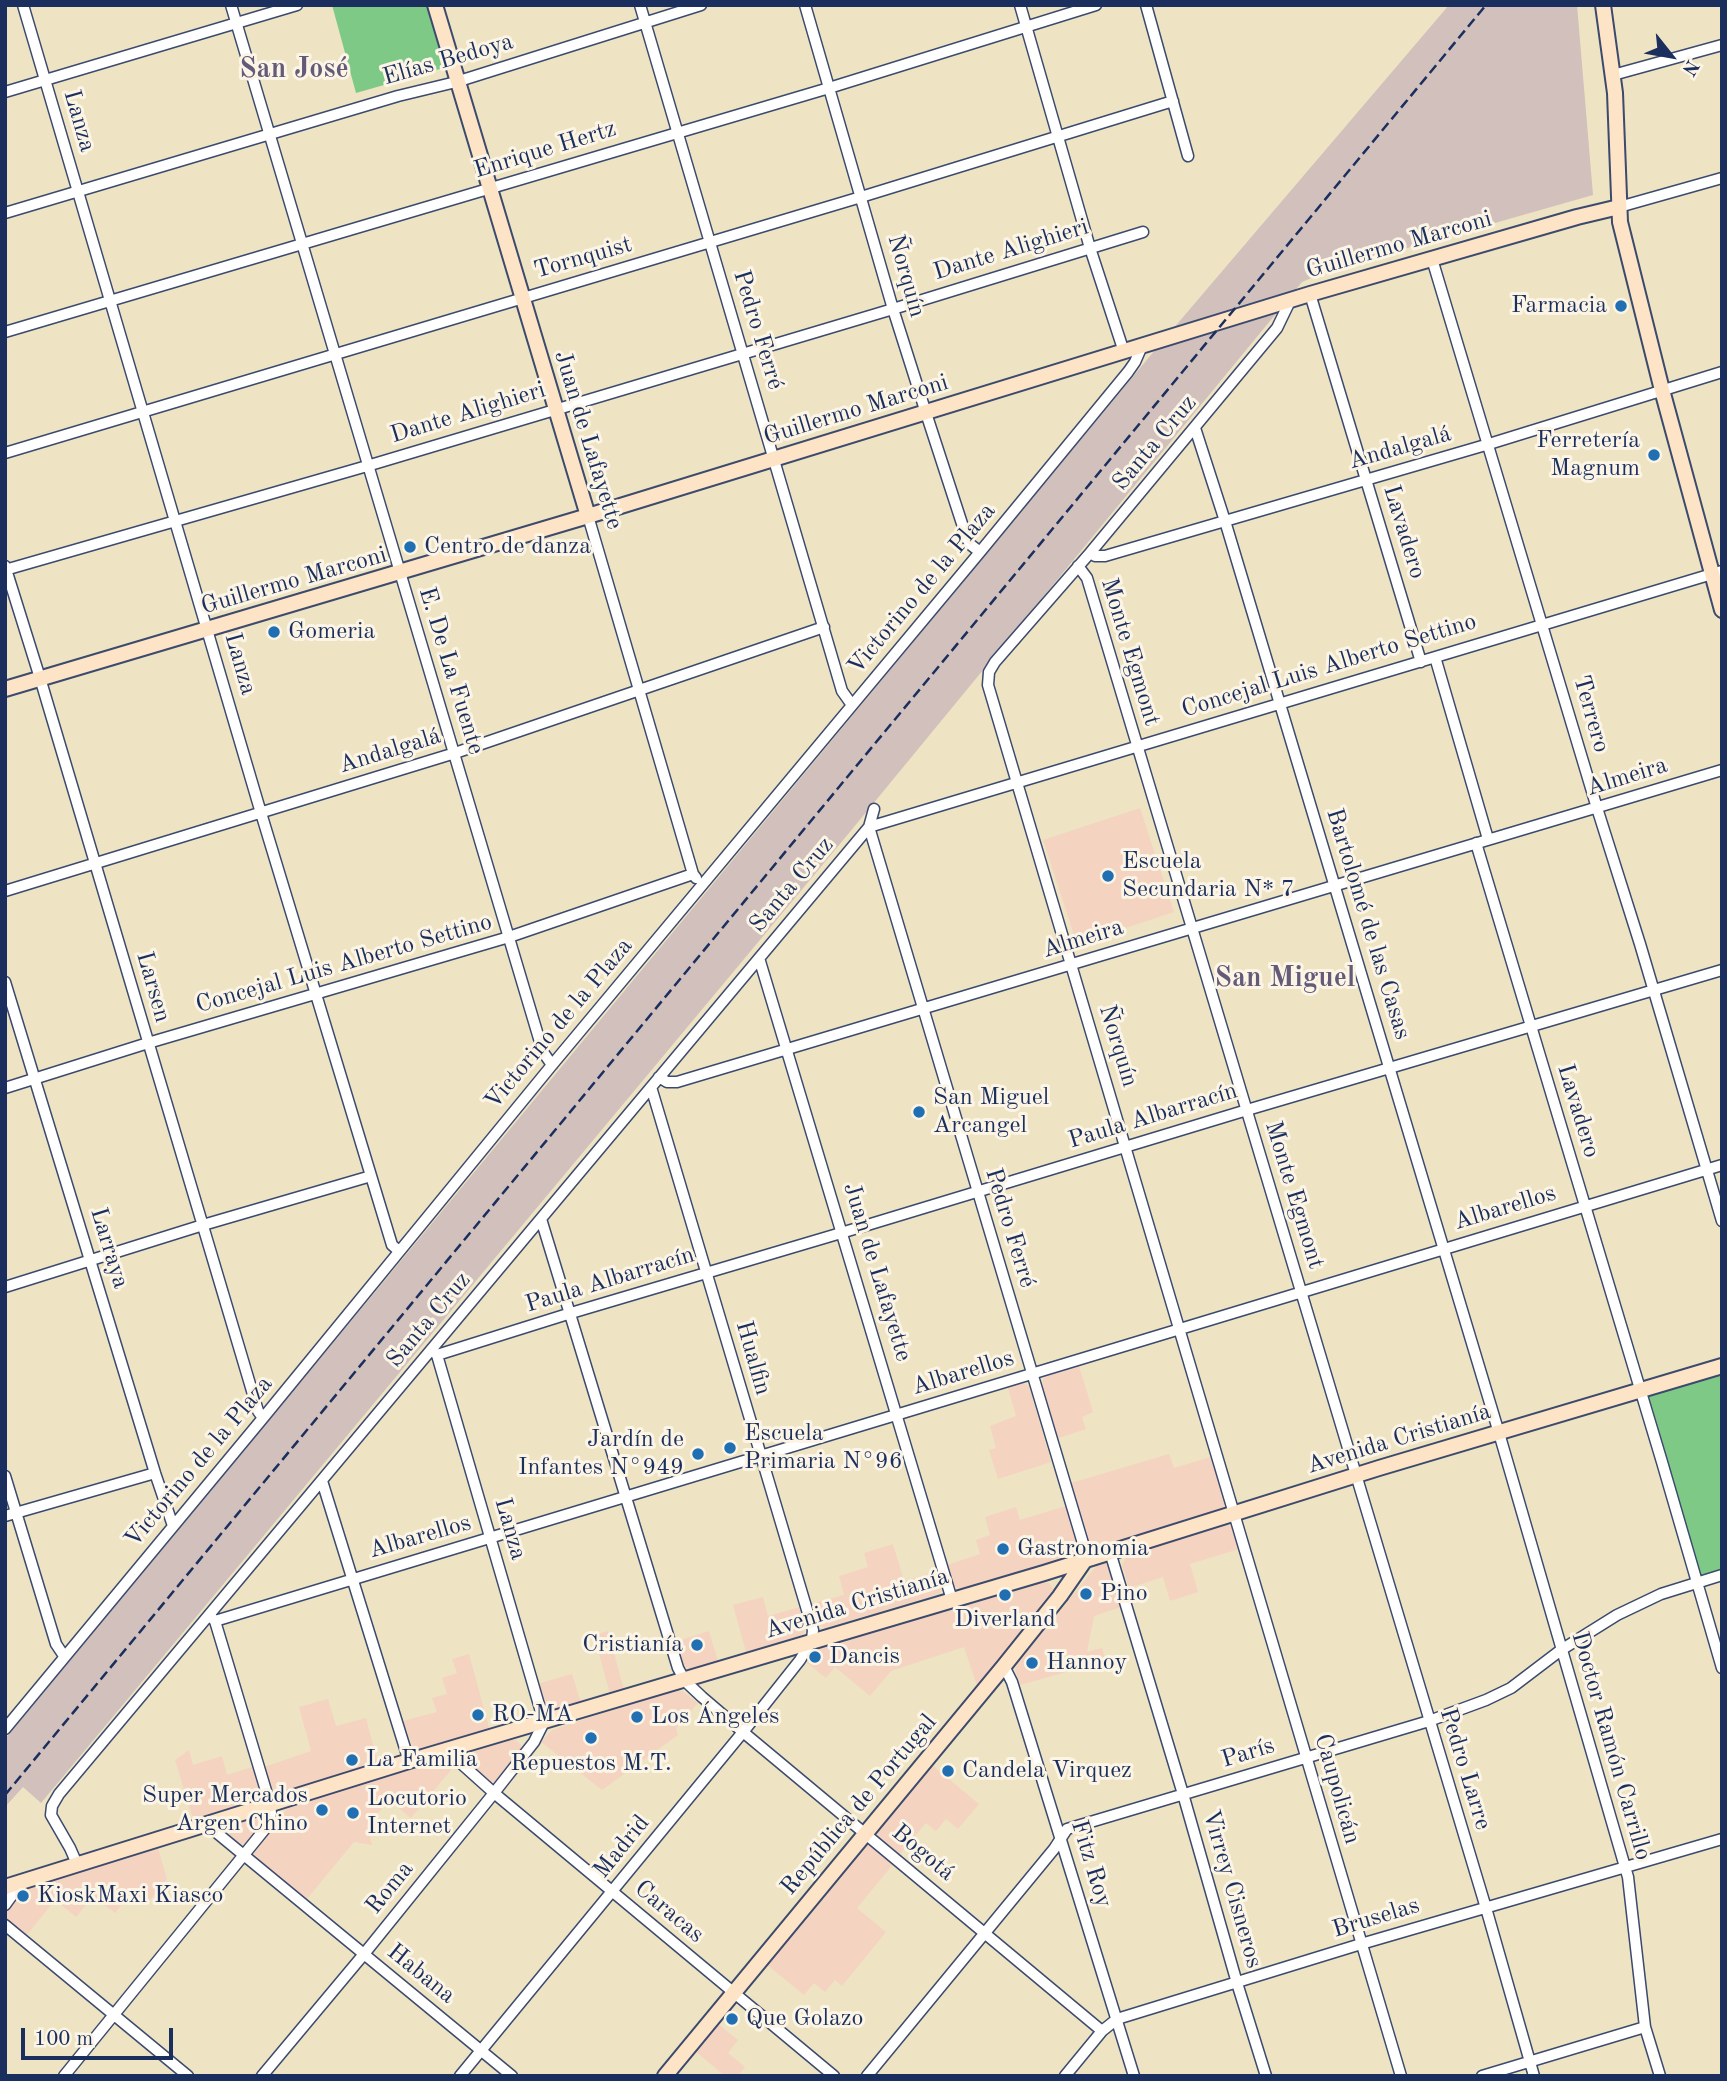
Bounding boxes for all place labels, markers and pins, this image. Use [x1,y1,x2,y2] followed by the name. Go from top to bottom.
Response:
[1511,292,1607,320] place label: Farmacia
[1613,298,1629,314] marker: Farmacia
[1536,427,1640,483] place label: Ferretería Magnum
[1646,447,1662,463] marker: Ferretería Magnum
[424,533,591,561] place label: Centro de danza
[402,539,418,555] marker: Centro de danza
[288,618,375,646] place label: Gomeria
[266,624,282,640] marker: Gomeria
[1122,848,1295,904] place label: Escuela Secundaria N* 7
[1100,868,1116,884] marker: Escuela Secundaria N* 7
[933,1084,1049,1140] place label: San Miguel Arcangel
[911,1104,927,1120] marker: San Miguel Arcangel
[744,1420,903,1476] place label: Escuela Primaria N°96
[518,1426,684,1482] place label: Jardín de Infantes N°949
[722,1440,738,1456] marker: Escuela Primaria N°96
[690,1446,706,1462] marker: Jardín de Infantes N°949
[1017,1535,1149,1563] place label: Gastronomia
[995,1541,1011,1557] marker: Gastronomia
[1100,1580,1148,1608] place label: Pino
[1078,1586,1094,1602] marker: Pino
[997,1587,1013,1603] marker: Diverland
[954,1606,1056,1634] place label: Diverland
[582,1631,683,1659] place label: Cristianía
[689,1637,705,1653] marker: Cristianía
[829,1643,900,1671] place label: Dancis
[807,1649,823,1665] marker: Dancis
[1046,1649,1127,1677] place label: Hannoy
[1024,1655,1040,1671] marker: Hannoy
[492,1701,573,1729] place label: RO-MA
[651,1703,779,1731] place label: Los Ángeles
[470,1707,486,1723] marker: RO-MA
[629,1709,645,1725] marker: Los Ángeles
[583,1730,599,1746] marker: Repuestos M.T.
[366,1746,478,1774] place label: La Familia
[510,1750,672,1778] place label: Repuestos M.T.
[344,1752,360,1768] marker: La Familia
[962,1757,1132,1785] place label: Candela Virquez
[940,1763,956,1779] marker: Candela Virquez
[142,1782,308,1838] place label: Super Mercados Argen Chino
[367,1785,467,1841] place label: Locutorio Internet
[314,1802,330,1818] marker: Super Mercados Argen Chino
[345,1805,361,1821] marker: Locutorio Internet
[37,1882,223,1910] place label: KioskMaxi Kiasco
[15,1888,31,1904] marker: KioskMaxi Kiasco
[746,2005,863,2033] place label: Que Golazo
[724,2011,740,2027] marker: Que Golazo

